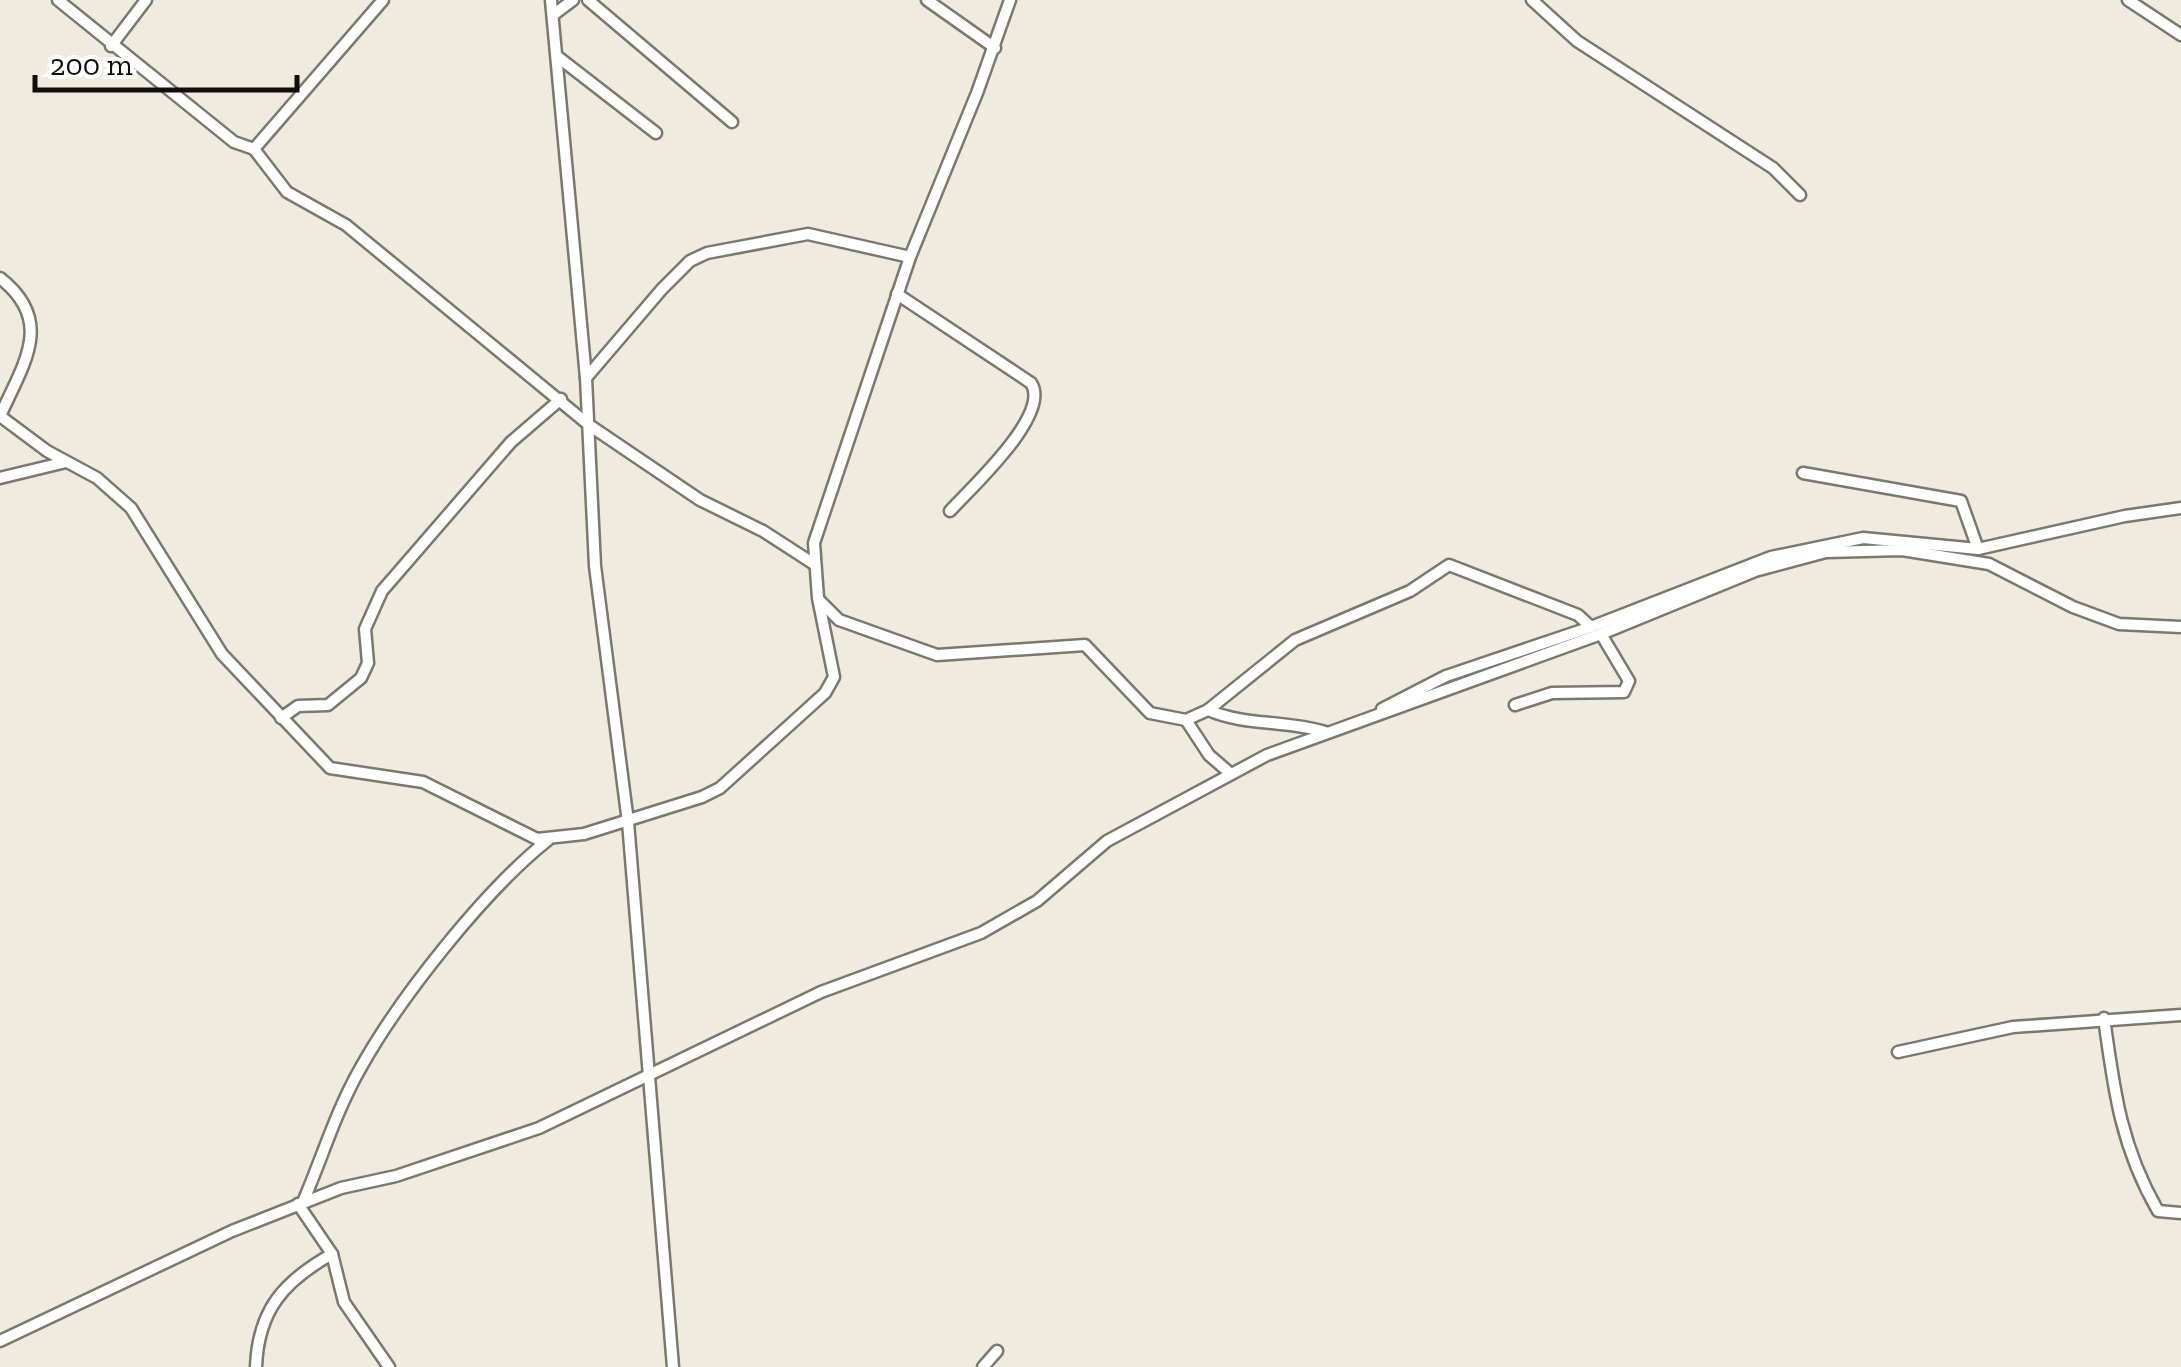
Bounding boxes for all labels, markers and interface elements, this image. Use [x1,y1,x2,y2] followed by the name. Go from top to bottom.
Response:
[35,30,298,92] scale bar
[50,47,133,83] text: 200 m

